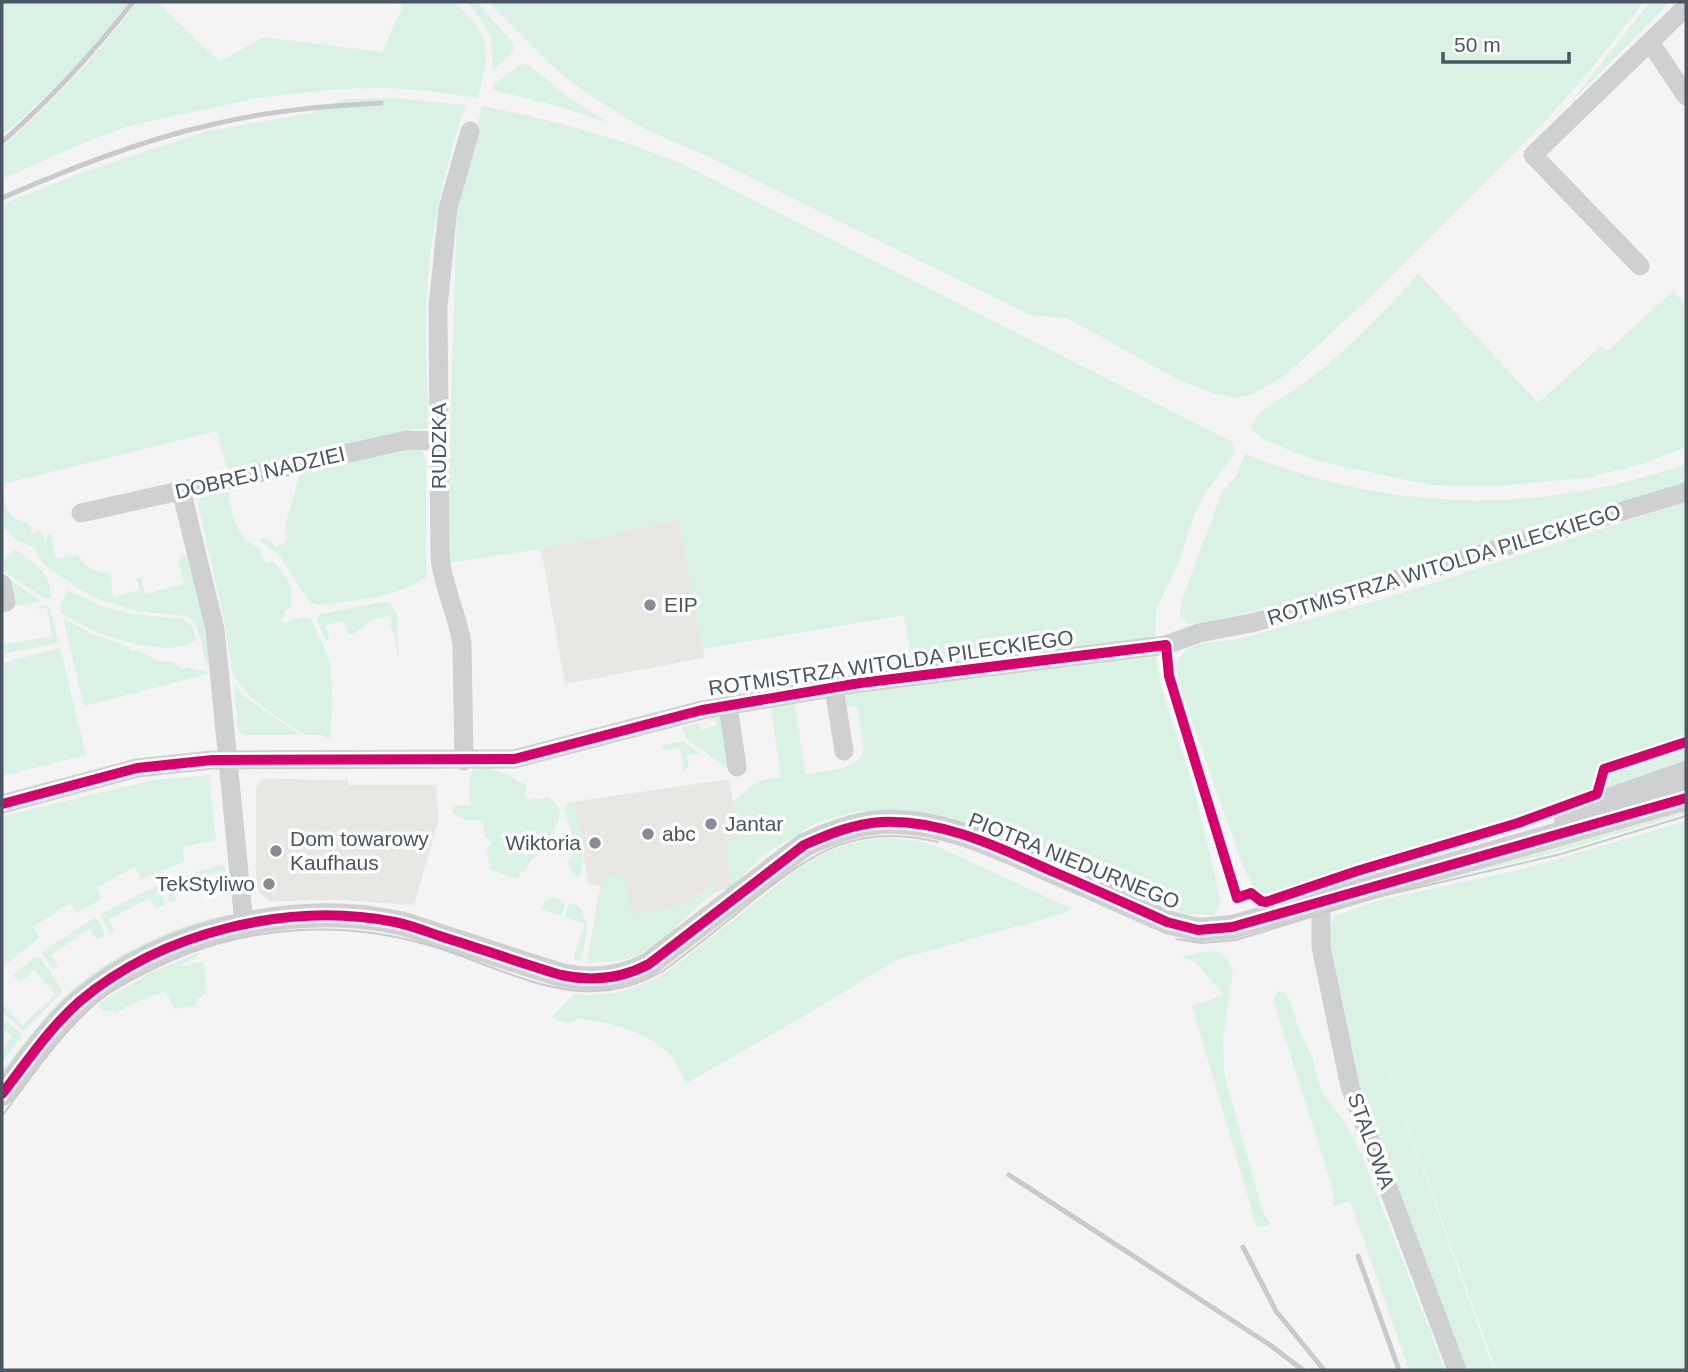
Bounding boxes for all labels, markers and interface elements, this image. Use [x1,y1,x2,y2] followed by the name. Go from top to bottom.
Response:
[1443,21,1569,65] scale bar
[1454,33,1501,56] text: 50 m
[427,403,450,489] street label: RUDZKA
[173,442,347,503] street label: DOBREJ NADZIEI
[1264,500,1623,629] street label: ROTMISTRZA WITOLDA PILECKIEGO
[664,593,698,616] place label: EIP
[642,597,658,613] marker: EIP
[707,625,1075,700] street label: ROTMISTRZA WITOLDA PILECKIEGO
[965,808,1183,913] street label: PIOTRA NIEDURNEGO
[725,812,783,835] place label: Jantar
[703,816,719,832] marker: Jantar
[662,822,696,845] place label: abc
[640,826,656,842] marker: abc
[290,827,429,874] place label: Dom towarowy Kaufhaus
[505,831,581,854] place label: Wiktoria
[587,835,603,851] marker: Wiktoria
[268,843,284,859] marker: Dom towarowy Kaufhaus
[156,872,255,895] place label: TekStyliwo
[261,876,277,892] marker: TekStyliwo
[1344,1090,1399,1192] street label: STALOWA

